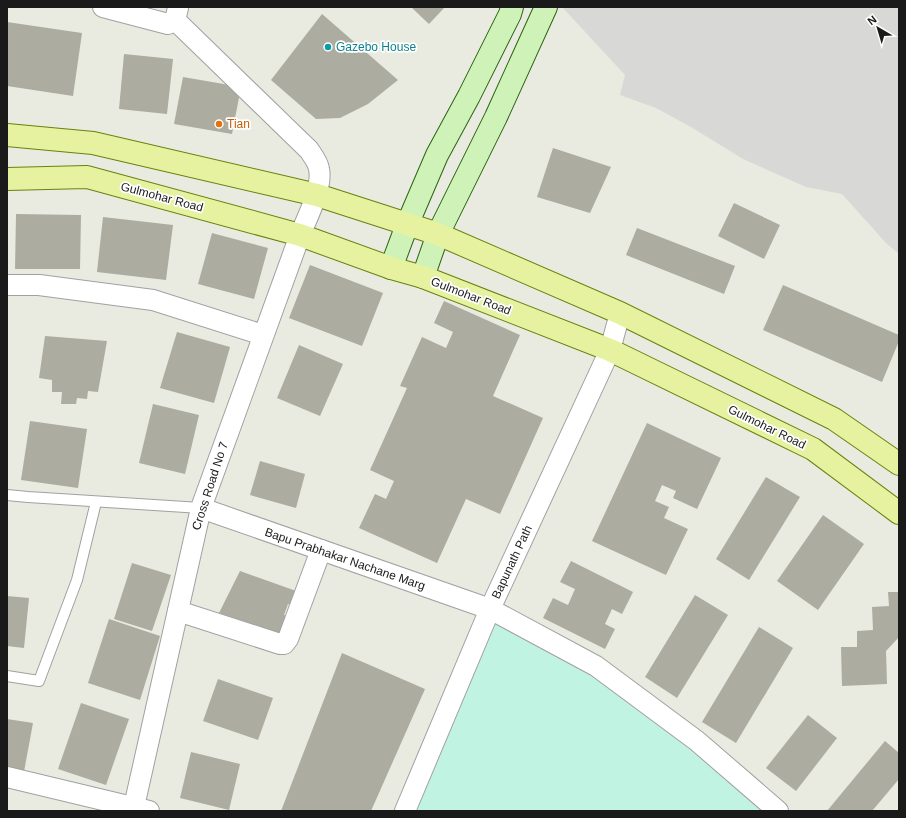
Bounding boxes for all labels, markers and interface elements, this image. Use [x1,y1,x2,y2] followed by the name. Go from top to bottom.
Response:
[858,8,898,48] north arrow
[865,13,879,27] text: N
[336,40,416,54] place label: Gazebo House
[323,42,333,52] marker: Gazebo House
[227,117,250,131] place label: Tian
[214,119,224,129] marker: Tian
[119,179,205,215] street label: Gulmohar Road
[429,274,513,318] street label: Gulmohar Road
[726,402,808,452] street label: Gulmohar Road
[189,440,231,532] street label: Cross Road No 7
[489,523,535,601] street label: Bapunath Path
[263,525,427,593] street label: Bapu Prabhakar Nachane Marg

